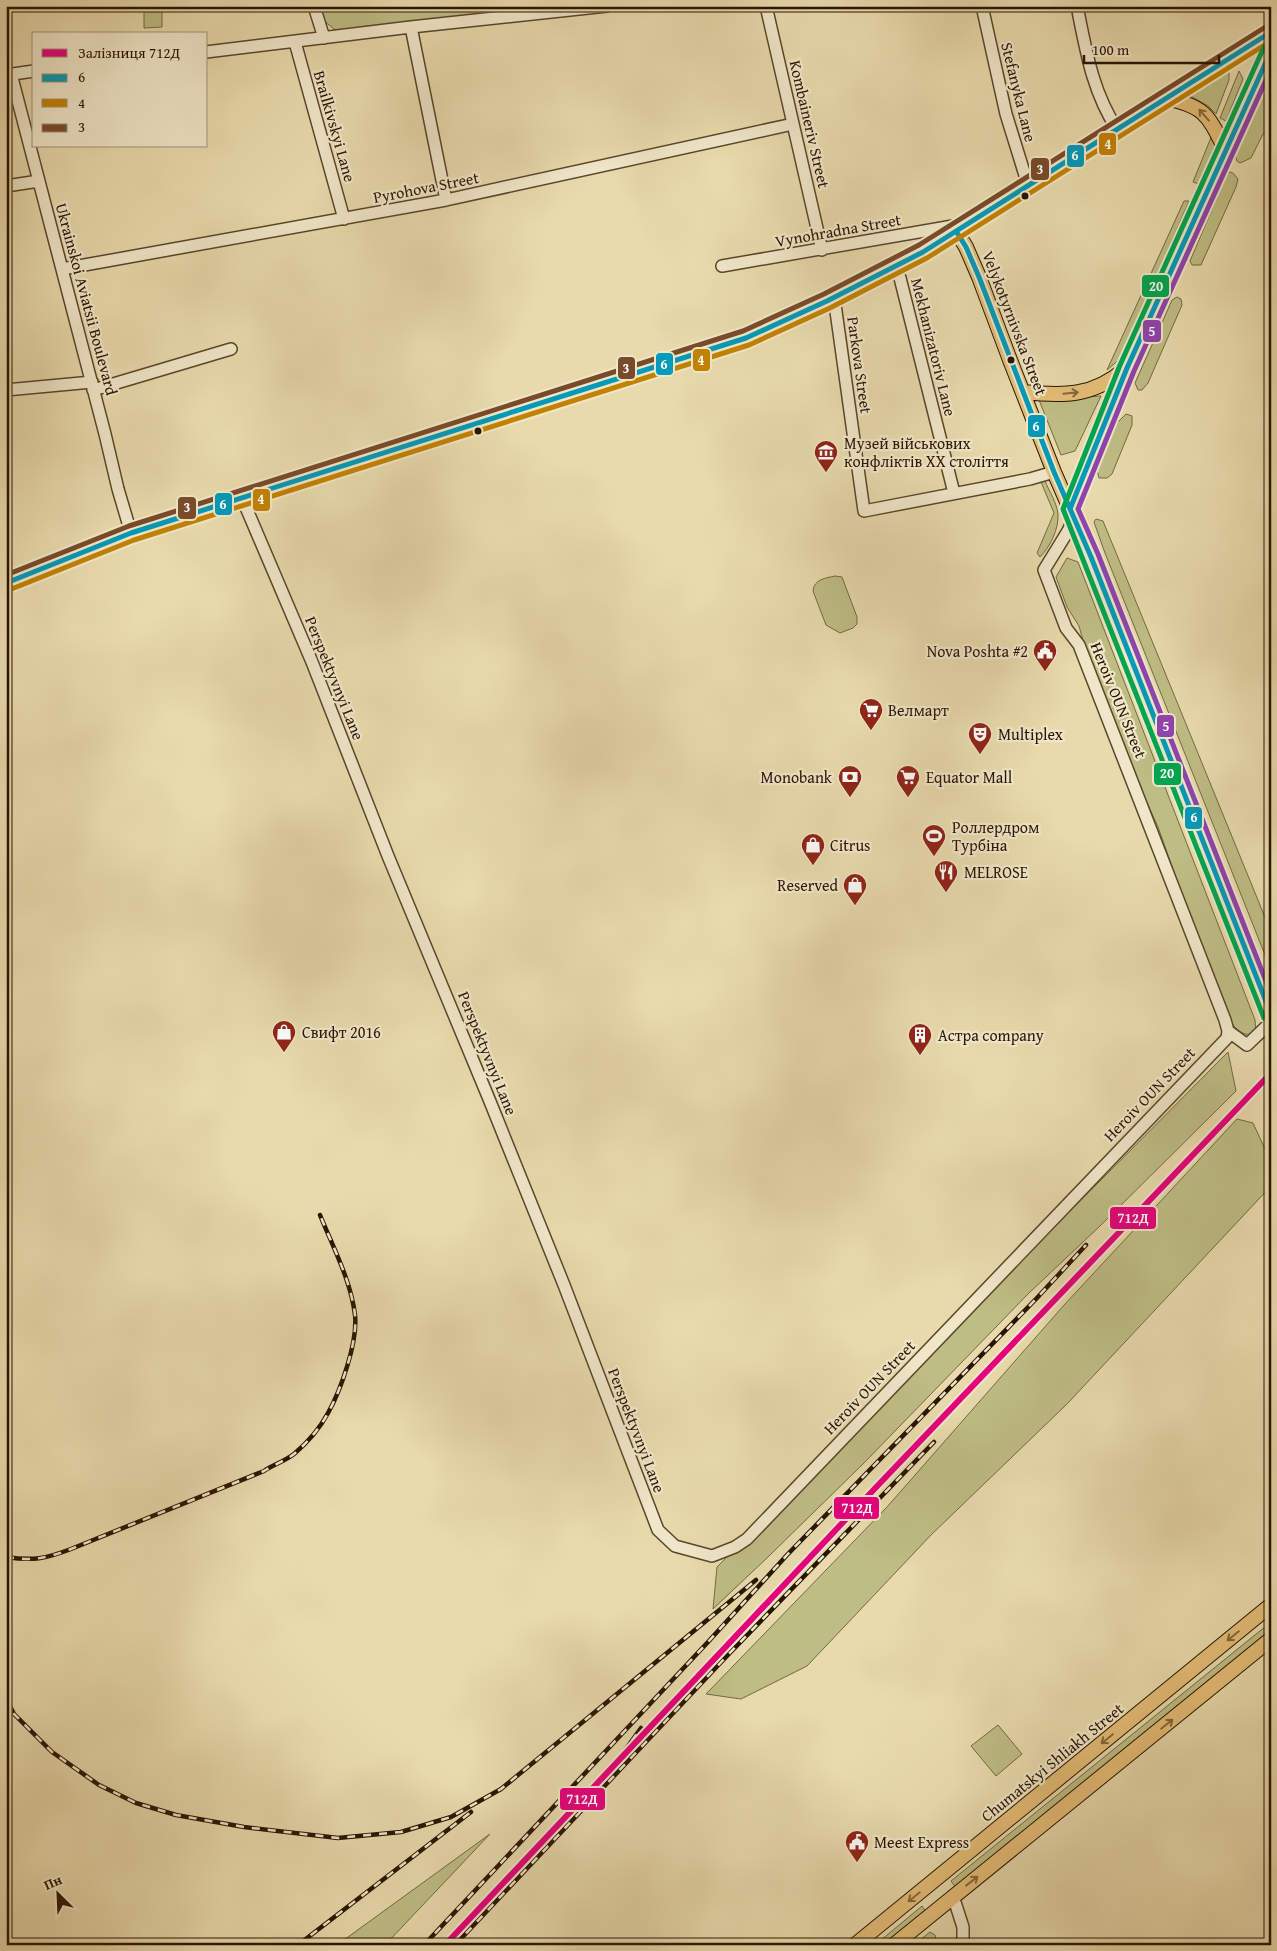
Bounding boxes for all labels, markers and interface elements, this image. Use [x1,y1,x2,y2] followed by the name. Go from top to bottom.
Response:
[32,32,208,148] legend
[1084,32,1220,64] scale bar
[1092,39,1130,60] text: 100 m
[995,40,1043,144] street label: Stefanyka Lane
[78,42,181,63] text: Залізниця 712Д
[784,58,836,191] street label: Kombaineriv Street
[78,66,85,87] text: 6
[308,67,362,185] street label: Brailkivskyi Lane
[78,92,85,113] text: 4
[1198,108,1209,121] one-way arrow
[78,116,85,137] text: 3
[1098,132,1117,156] line badge: 4
[1104,134,1112,154] text: 4
[1066,144,1085,168] line badge: 6
[1071,145,1079,165] text: 6
[1030,157,1050,181] line badge: 3
[1036,159,1044,179] text: 3
[371,165,481,209] street label: Pyrohova Street
[1020,191,1030,201] unlabelled marker
[50,200,124,398] street label: Ukrainskoi Aviatsii Boulevard
[773,207,903,253] street label: Vynohradna Street
[976,247,1054,399] street label: Velykotyrnivska Street
[1141,274,1170,298] line badge: 20
[905,275,963,419] street label: Mekhanizatoriv Lane
[1149,276,1163,296] text: 20
[841,315,879,415] street label: Parkova Street
[1142,319,1162,343] line badge: 5
[1148,321,1156,341] text: 5
[692,348,711,372] line badge: 4
[697,350,705,370] text: 4
[655,352,674,376] line badge: 6
[660,354,668,374] text: 6
[1006,355,1016,365] unlabelled marker
[617,356,636,380] line badge: 3
[622,358,630,378] text: 3
[1063,388,1079,398] one-way arrow
[1027,414,1046,438] line badge: 6
[1032,416,1040,436] text: 6
[473,426,483,436] unlabelled marker
[844,431,1009,473] place label: Музей військових конфліктів ХХ століття
[813,439,839,473] museum icon: Музей військових конфліктів ХХ століття
[252,488,271,512] line badge: 4
[257,489,265,509] text: 4
[214,492,233,516] line badge: 6
[219,494,227,514] text: 6
[177,496,197,520] line badge: 3
[183,497,191,517] text: 3
[299,612,371,744] street label: Perspektyvnyi Lane
[1032,638,1058,672] public building icon: Nova Poshta #2
[1085,638,1153,762] street label: Heroiv OUN Street
[927,639,1028,663] place label: Nova Poshta #2
[858,697,884,731] supermarket icon: Велмарт
[888,698,949,722] place label: Велмарт
[1156,714,1175,738] line badge: 5
[1162,716,1170,736] text: 5
[967,721,993,755] theatre icon: Multiplex
[998,722,1064,746] place label: Multiplex
[1153,762,1182,786] line badge: 20
[1160,763,1174,783] text: 20
[837,764,863,798] bank icon: Monobank
[895,764,921,798] supermarket icon: Equator Mall
[761,765,833,789] place label: Monobank
[926,765,1013,789] place label: Equator Mall
[1184,806,1203,830] line badge: 6
[1190,807,1198,827] text: 6
[952,815,1039,857] place label: Роллердром Турбіна
[921,823,947,857] sports icon: Роллердром Турбіна
[800,832,826,866] shop icon: Citrus
[830,833,870,857] place label: Citrus
[933,859,959,893] restaurant icon: MELROSE
[964,860,1028,884] place label: MELROSE
[842,872,868,906] shop icon: Reserved
[777,873,838,897] place label: Reserved
[452,987,524,1119] street label: Perspektyvnyi Lane
[271,1019,297,1053] shop icon: Свифт 2016
[302,1020,381,1044] place label: Свифт 2016
[907,1022,933,1056] building icon: Астра company
[938,1023,1044,1047] place label: Астра company
[1098,1041,1201,1147] street label: Heroiv OUN Street
[1109,1206,1157,1230] line badge: 712Д
[1117,1208,1149,1228] text: 712Д
[818,1334,921,1440] street label: Heroiv OUN Street
[602,1364,672,1496] street label: Perspektyvnyi Lane
[833,1496,880,1520] line badge: 712Д
[841,1498,873,1518] text: 712Д
[1227,1631,1240,1642] one-way arrow
[975,1697,1129,1827] street label: Chumatskyi Shliakh Street
[1160,1719,1173,1730] one-way arrow
[1101,1734,1114,1745] one-way arrow
[559,1787,606,1811] line badge: 712Д
[566,1789,598,1809] text: 712Д
[844,1829,870,1863] public building icon: Meest Express
[874,1830,969,1854] place label: Meest Express
[32,1868,82,1918] north arrow
[40,1869,65,1895] text: Пн
[965,1875,978,1886] one-way arrow
[907,1892,920,1903] one-way arrow

